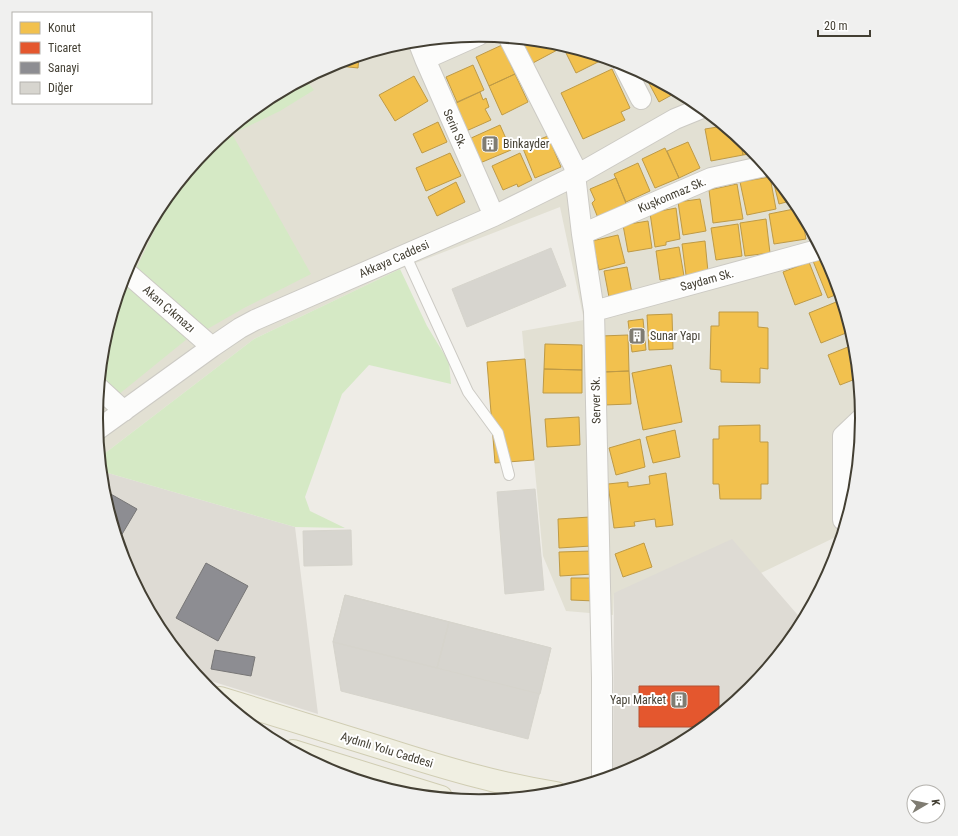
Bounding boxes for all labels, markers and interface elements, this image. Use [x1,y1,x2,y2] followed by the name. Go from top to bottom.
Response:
[12,12,152,104] legend
[818,12,870,38] scale bar
[824,19,848,33] text: 20 m
[48,21,76,35] text: Konut
[48,41,81,55] text: Ticaret
[48,61,79,75] text: Sanayi
[48,81,73,95] text: Diğer
[440,107,470,151] street label: Serin Sk.
[480,134,500,154] building icon: Binkayder
[503,137,550,151] place label: Binkayder
[636,174,708,216] street label: Kuşkonmaz Sk.
[357,237,431,281] street label: Akkaya Caddesi
[679,266,735,294] street label: Saydam Sk.
[140,283,198,335] street label: Akan Çıkmazı
[627,326,647,346] building icon: Sunar Yapı
[650,329,700,343] place label: Sunar Yapı
[589,376,603,424] street label: Server Sk.
[669,690,689,710] building icon: Yapı Market
[610,693,666,707] place label: Yapı Market
[339,729,435,771] street label: Aydınlı Yolu Caddesi
[906,784,946,824] north arrow
[928,798,942,807] text: K

